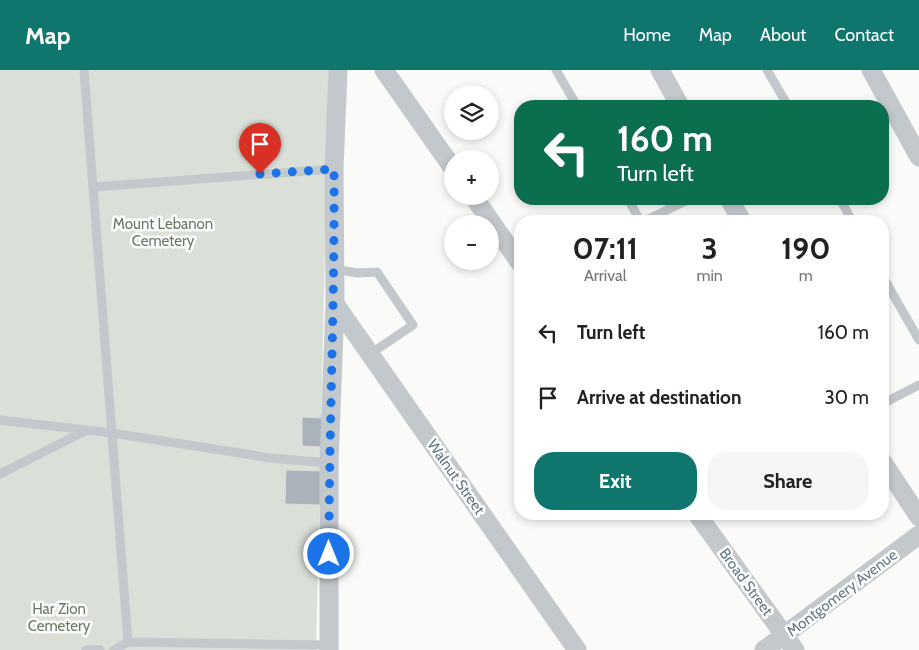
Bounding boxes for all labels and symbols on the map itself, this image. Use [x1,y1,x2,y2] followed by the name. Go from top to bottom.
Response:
[239,123,281,174] pin
[113,215,213,250] park label: Mount Lebanon Cemetery
[424,436,488,518] street label: Walnut Street
[302,527,354,579] position arrow
[715,545,777,619] street label: Broad Street
[783,545,901,640] street label: Montgomery Avenue
[28,600,91,635] park label: Har Zion Cemetery

